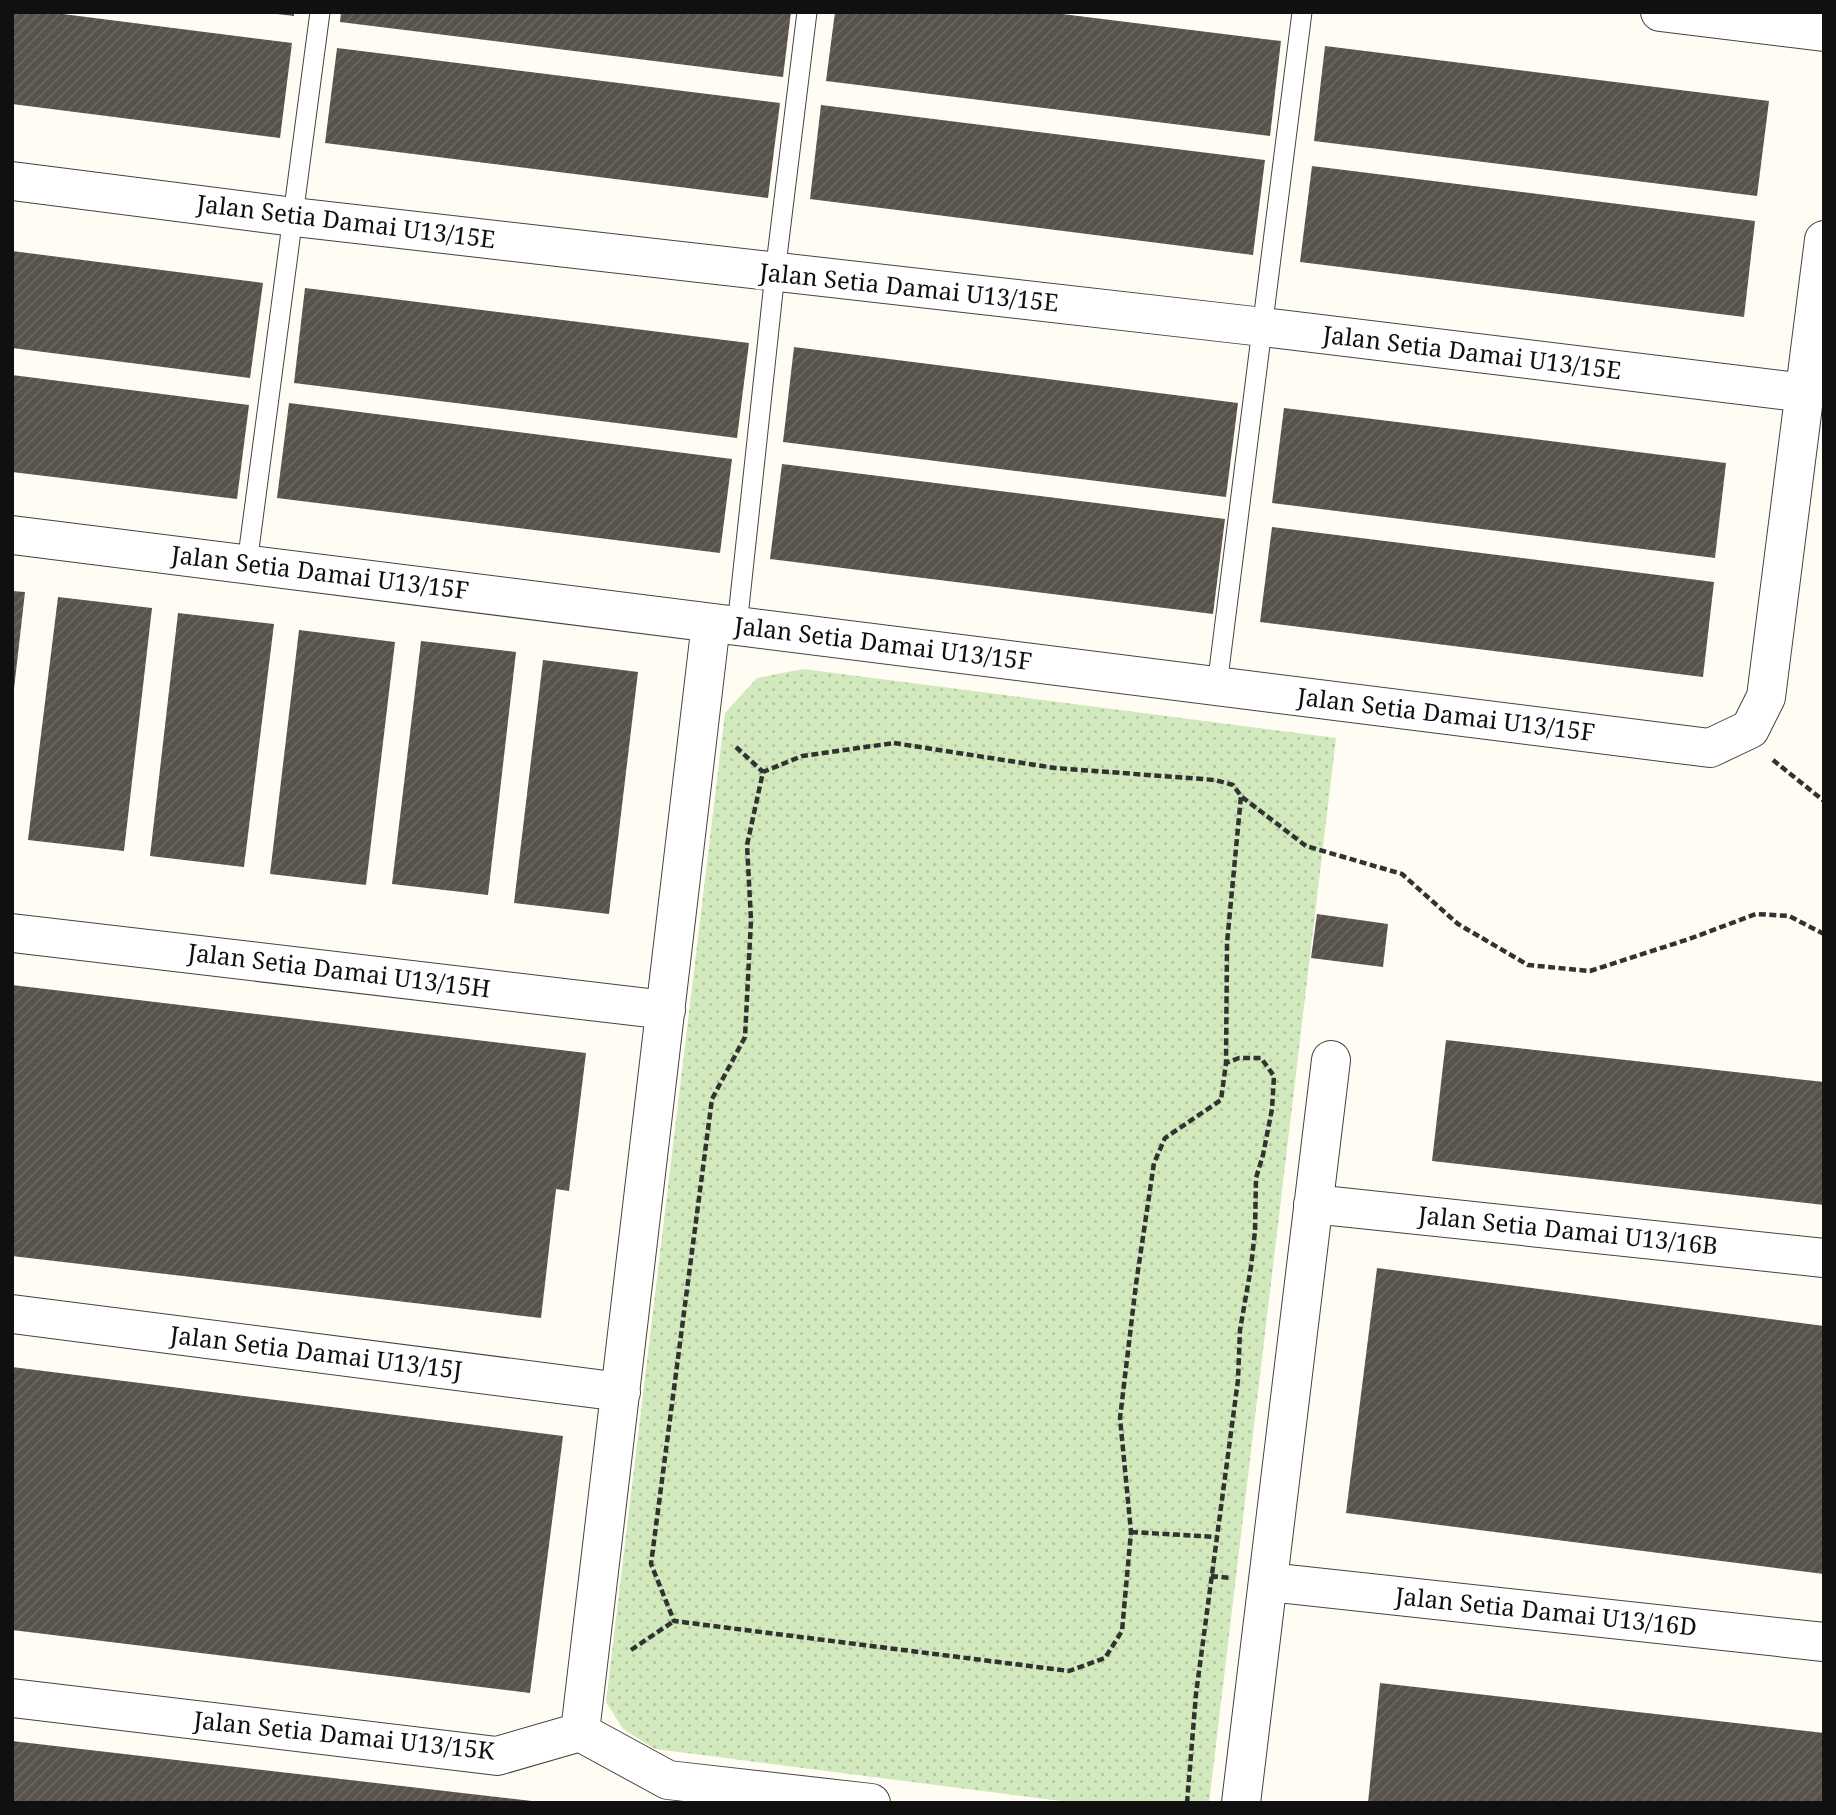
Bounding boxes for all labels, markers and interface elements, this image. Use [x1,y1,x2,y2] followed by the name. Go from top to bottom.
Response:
[194,186,497,255] street label: Jalan Setia Damai U13/15E
[757,254,1060,319] street label: Jalan Setia Damai U13/15E
[1320,317,1623,386] street label: Jalan Setia Damai U13/15E
[169,537,471,606] street label: Jalan Setia Damai U13/15F
[732,608,1034,677] street label: Jalan Setia Damai U13/15F
[1295,679,1597,748] street label: Jalan Setia Damai U13/15F
[185,934,492,1004] street label: Jalan Setia Damai U13/15H
[1416,1197,1720,1262] street label: Jalan Setia Damai U13/16B
[167,1317,464,1386] street label: Jalan Setia Damai U13/15J
[1393,1578,1698,1643] street label: Jalan Setia Damai U13/16D
[191,1702,497,1767] street label: Jalan Setia Damai U13/15K

